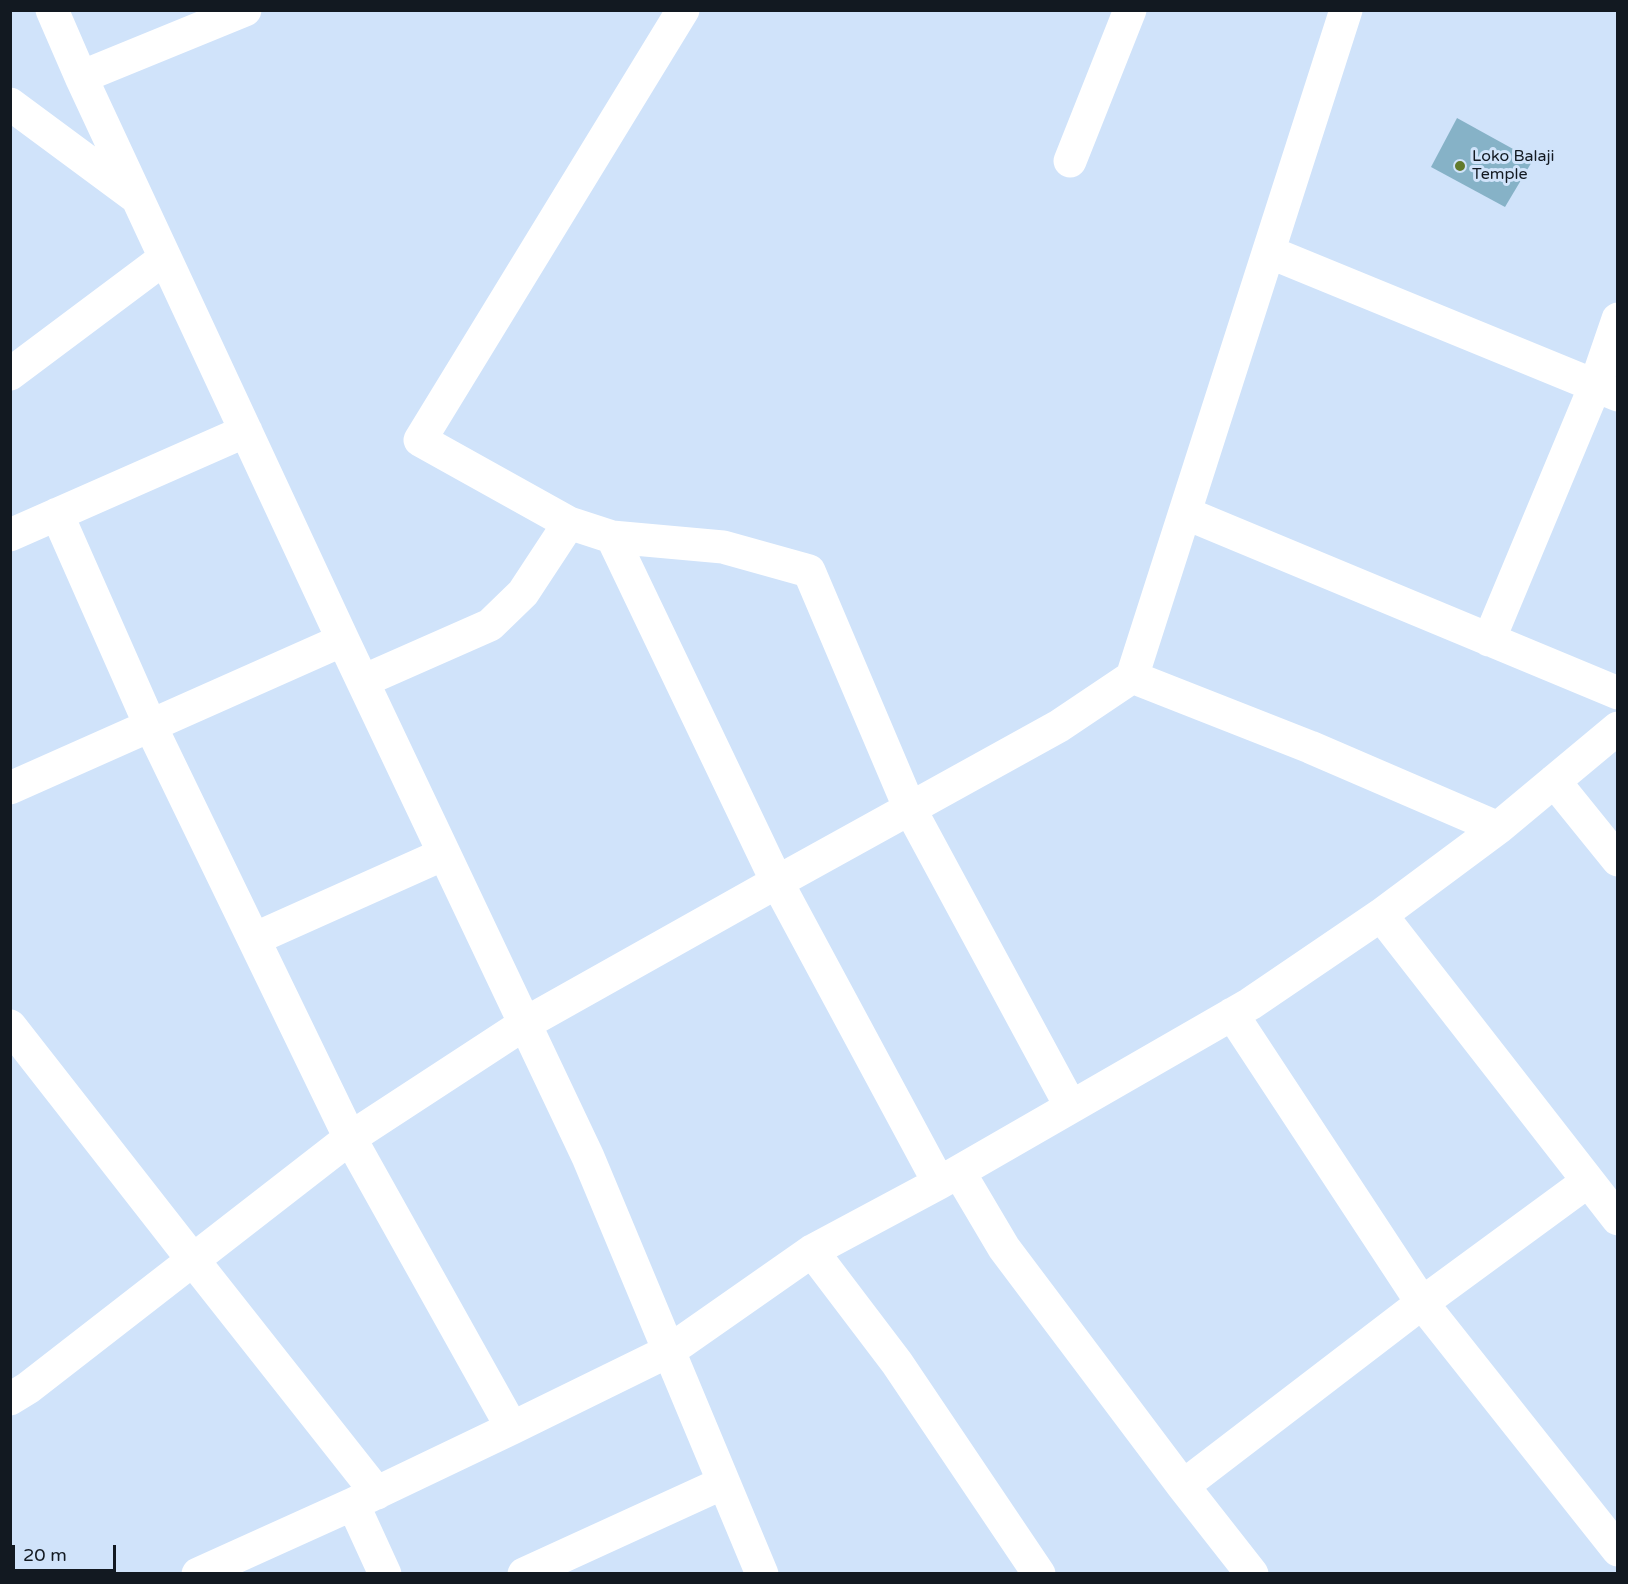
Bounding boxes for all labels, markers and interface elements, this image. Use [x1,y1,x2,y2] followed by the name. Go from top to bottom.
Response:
[1472,147,1555,185] place label: Loko Balaji Temple
[1453,159,1467,173] marker: Loko Balaji Temple
[15,1533,118,1571] scale bar
[23,1544,67,1566] text: 20 m

